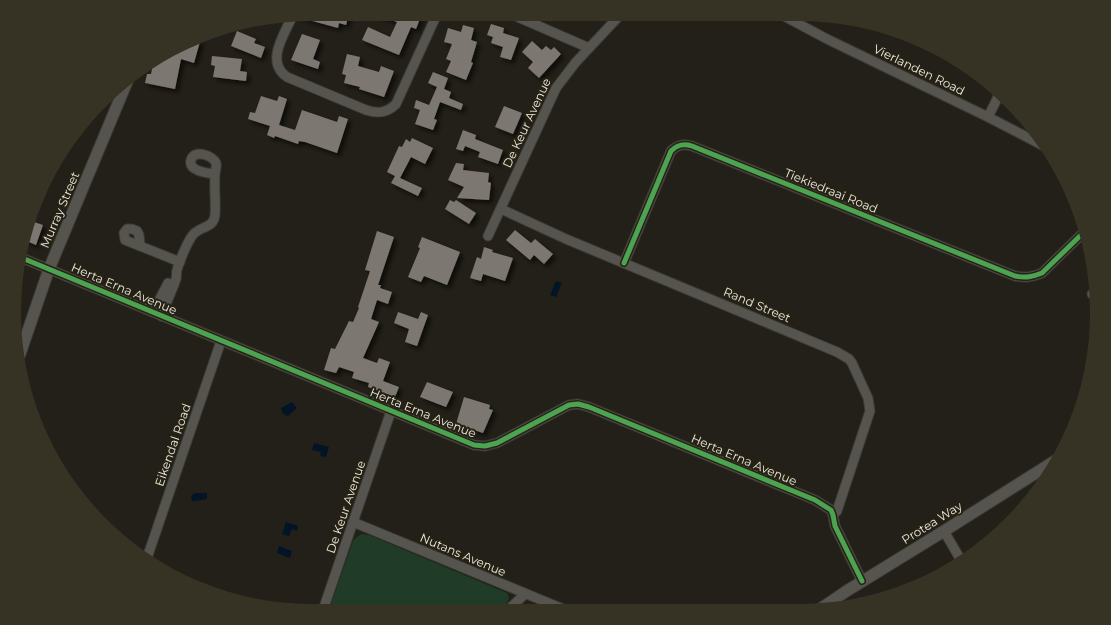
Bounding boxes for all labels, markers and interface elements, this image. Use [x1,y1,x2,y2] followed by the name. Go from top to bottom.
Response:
[871,41,967,98] street label: Vierlanden Road
[499,76,554,170] street label: De Keur Avenue
[782,165,880,216] street label: Tiekiedraai Road
[37,169,82,250] street label: Murray Street
[69,260,179,318] street label: Herta Erna Avenue
[721,284,793,325] street label: Rand Street
[368,384,478,441] street label: Herta Erna Avenue
[151,401,194,488] street label: Eikendal Road
[689,431,799,489] street label: Herta Erna Avenue
[323,458,368,555] street label: De Keur Avenue
[899,498,965,547] street label: Protea Way
[418,530,508,579] street label: Nutans Avenue

